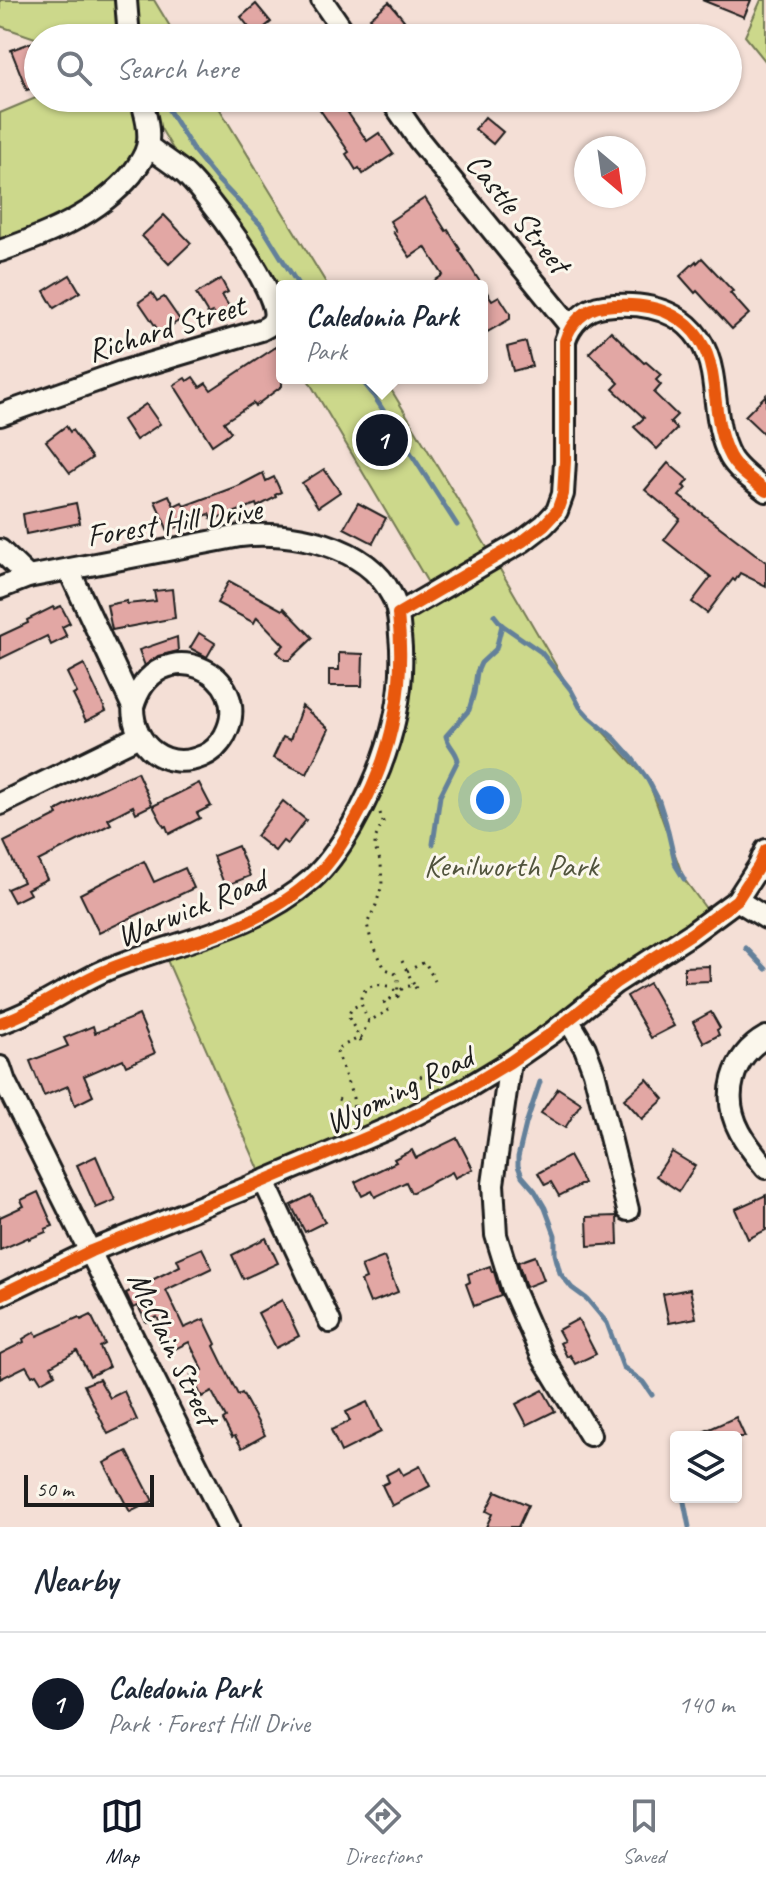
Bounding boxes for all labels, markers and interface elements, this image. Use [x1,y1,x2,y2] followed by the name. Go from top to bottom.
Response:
[24,24,742,112] search box
[52,46,96,90] icon: search
[116,49,238,87] text: Search here
[574,136,646,208] north arrow
[457,144,582,285] street label: Castle Street
[276,280,488,384] popup
[82,284,253,371] street label: Richard Street
[306,297,458,335] text: Caledonia Park
[306,335,347,368] text: Park
[356,410,408,470] pin: 1
[84,488,267,556] street label: Forest Hill Drive
[470,780,510,820] your location
[424,845,600,886] park label: Kenilworth Park
[110,858,277,956] street label: Warwick Road
[318,1034,485,1143] street label: Wyoming Road
[118,1265,230,1435] street label: McClain Street
[670,1431,742,1503] map controls
[670,1431,742,1503] button: layers
[24,1471,154,1507] scale bar
[36,1475,73,1503] text: 50 m
[32,1558,118,1601] text: Nearby
[108,1669,261,1707] text: Caledonia Park
[52,1688,64,1721] text: 1
[678,1688,734,1721] text: 140 m
[108,1707,310,1740] text: Park · Forest Hill Drive
[100,1794,144,1870] tab: Map
[345,1794,421,1870] tab: Directions
[622,1794,666,1870] tab: Saved

